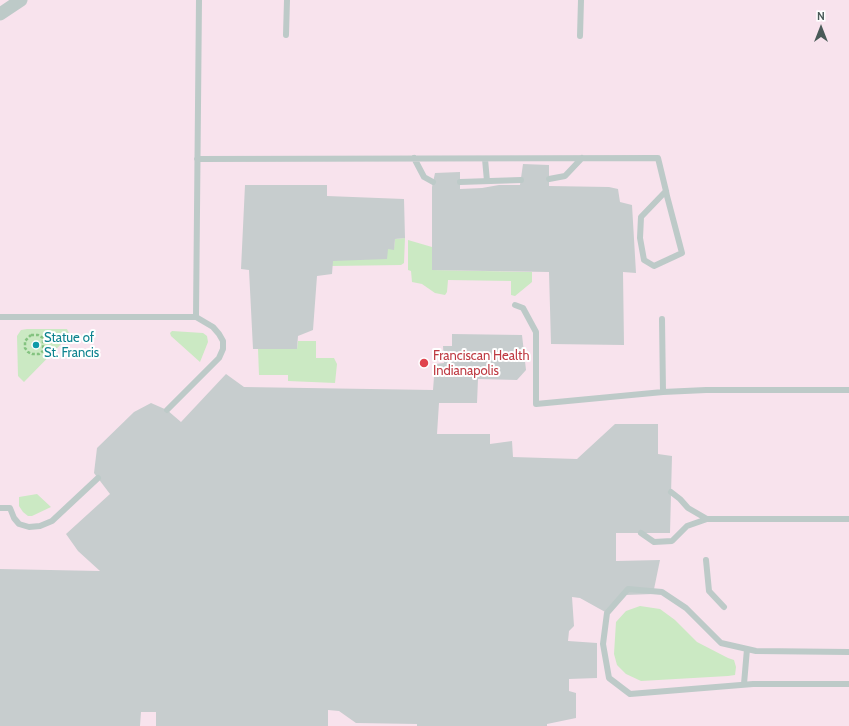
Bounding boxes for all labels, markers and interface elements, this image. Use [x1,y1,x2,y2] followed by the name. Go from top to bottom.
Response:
[801,8,841,48] north arrow
[817,9,825,23] text: N
[44,330,99,361] place label: Statue of St. Francis
[31,340,41,350] marker: Statue of St. Francis
[433,348,529,379] place label: Franciscan Health Indianapolis
[418,357,430,369] marker: Franciscan Health Indianapolis

